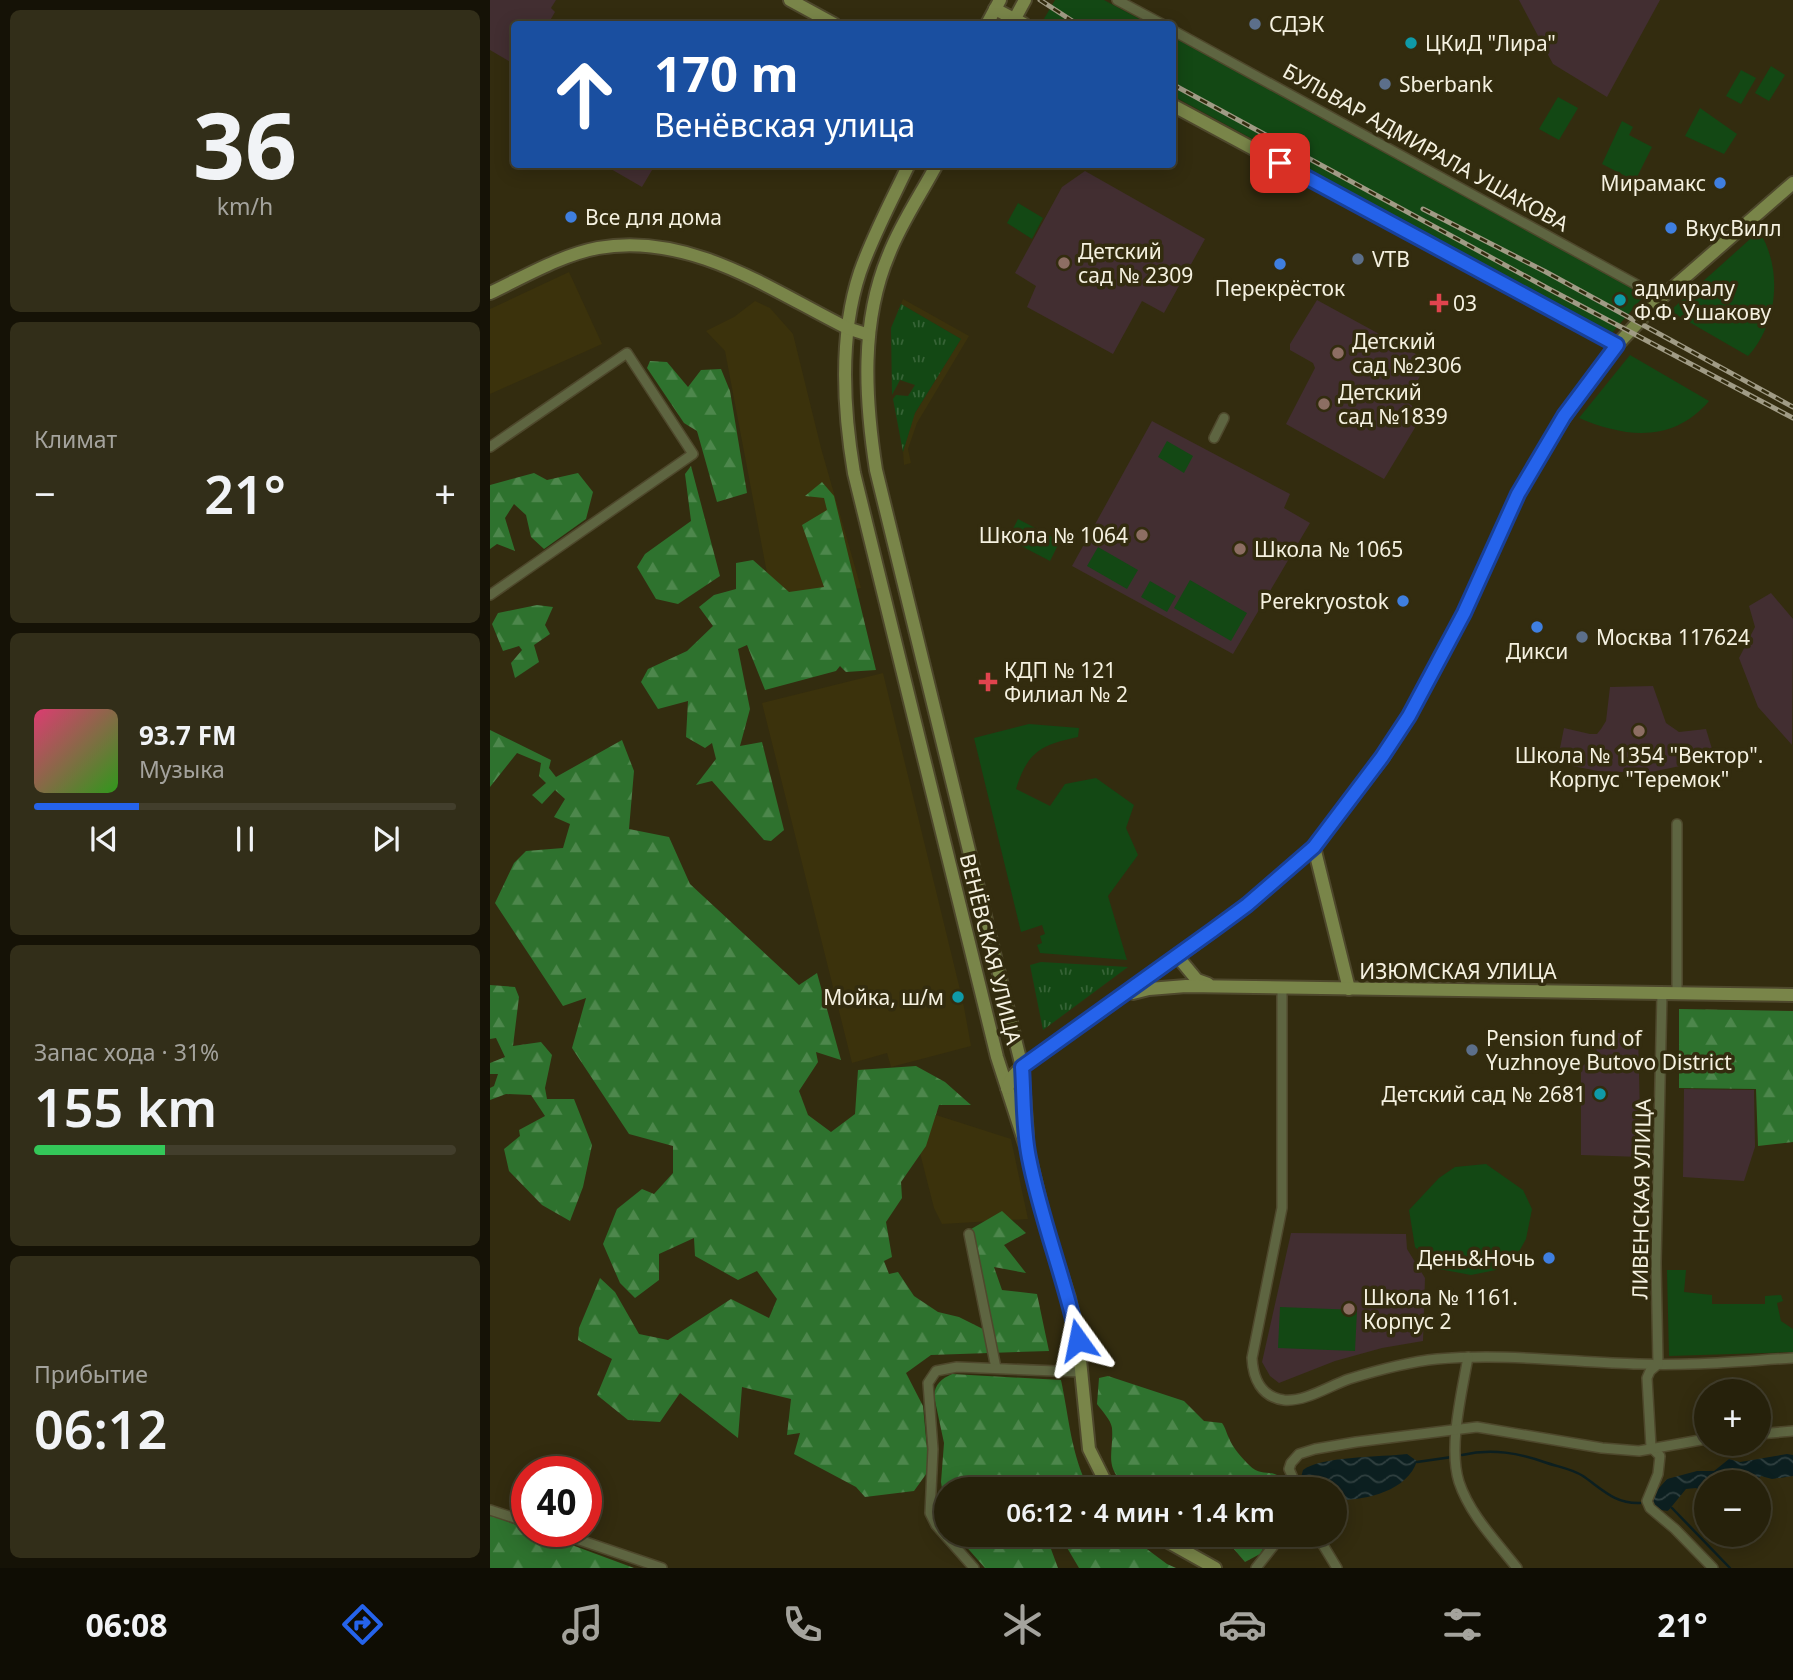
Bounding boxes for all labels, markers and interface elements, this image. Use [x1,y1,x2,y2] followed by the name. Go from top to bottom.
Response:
[1269,10,1324,38] place label: СДЭК
[1247,16,1263,32] marker: СДЭК
[1425,29,1556,57] place label: ЦКиД "Лира"
[1403,35,1419,51] marker: ЦКиД "Лира"
[654,40,799,106] text: 170 m
[539,49,630,140] icon: ahead
[1278,57,1574,238] street label: БУЛЬВАР АДМИРАЛА УШАКОВА
[1399,70,1494,98] place label: Sberbank
[1377,76,1393,92] marker: Sberbank
[193,82,297,206] text: 36
[654,103,915,146] text: Венёвская улица
[1250,133,1310,193] pin
[1261,144,1299,182] icon: arrive
[1601,169,1706,197] place label: Мирамакс
[1712,175,1728,191] marker: Мирамакс
[217,190,273,222] text: km/h
[585,203,722,231] place label: Все для дома
[563,209,579,225] marker: Все для дома
[1685,214,1782,242] place label: ВкусВилл
[1663,220,1679,236] marker: ВкусВилл
[1078,237,1193,289] place label: Детский сад № 2309
[1372,245,1410,273] place label: VTB
[1350,251,1366,267] marker: VTB
[1056,255,1072,271] marker: Детский сад № 2309
[1272,256,1288,272] marker: Перекрёсток
[1215,274,1345,302] place label: Перекрёсток
[1634,274,1772,326] place label: адмиралу Ф.Ф. Ушакову
[1453,289,1477,317] place label: 03
[1612,292,1628,308] marker: адмиралу Ф.Ф. Ушакову
[1431,295,1447,311] marker: 03
[1352,327,1462,379] place label: Детский сад №2306
[1330,345,1346,361] marker: Детский сад №2306
[1338,378,1448,430] place label: Детский сад №1839
[1316,396,1332,412] marker: Детский сад №1839
[34,423,117,455] text: Климат
[204,458,286,529] text: 21°
[34,467,56,519] text: −
[434,467,456,519] text: +
[979,521,1128,549] place label: Школа № 1064
[1134,527,1150,543] marker: Школа № 1064
[1254,535,1403,563] place label: Школа № 1065
[1232,541,1248,557] marker: Школа № 1065
[1259,587,1390,615] place label: Perekryostok
[1395,593,1411,609] marker: Perekryostok
[1529,619,1545,635] marker: Дикси
[1596,623,1750,651] place label: Москва 117624
[1574,629,1590,645] marker: Москва 117624
[1506,637,1568,665] place label: Дикси
[1004,656,1128,708] place label: КДП № 121 Филиал № 2
[978,672,998,692] marker: КДП № 121 Филиал № 2
[139,717,236,753] text: 93.7 FM
[1631,723,1647,739] marker: Школа № 1354 "Вектор". Корпус "Теремок"
[1515,741,1763,793] place label: Школа № 1354 "Вектор". Корпус "Теремок"
[139,753,225,785] text: Музыка
[85,820,123,858] icon: previous
[226,820,264,858] icon: pause
[367,820,405,858] icon: next
[954,851,1028,1048] street label: ВЕНЁВСКАЯ УЛИЦА
[1359,957,1557,985] street label: ИЗЮМСКАЯ УЛИЦА
[823,983,944,1011] place label: Мойка, ш/м
[950,989,966,1005] marker: Мойка, ш/м
[1486,1024,1732,1076] place label: Pension fund of Yuzhnoye Butovo District
[34,1036,219,1068] text: Запас хода · 31%
[1464,1042,1480,1058] marker: Pension fund of Yuzhnoye Butovo District
[34,1071,217,1142] text: 155 km
[1382,1080,1586,1108] place label: Детский сад № 2681
[1592,1086,1608,1102] marker: Детский сад № 2681
[1625,1098,1657,1300] street label: ЛИВЕНСКАЯ УЛИЦА
[1417,1244,1535,1272] place label: День&Ночь
[1541,1250,1557,1266] marker: День&Ночь
[1363,1283,1518,1335] place label: Школа № 1161. Корпус 2
[1341,1301,1357,1317] marker: Школа № 1161. Корпус 2
[1041,1303,1115,1377] position arrow
[34,1358,148,1390] text: Прибытие
[1694,1379,1771,1547] map controls
[1694,1379,1771,1456] button: +
[34,1393,167,1464] text: 06:12
[511,1456,602,1547] speed limit sign: 40
[1694,1470,1771,1547] button: −
[1006,1494,1275,1530] text: 06:12 · 4 мин · 1.4 km
[338,1600,387,1649] icon: directions
[558,1600,607,1649] icon: music
[778,1600,827,1649] icon: phone
[998,1600,1047,1649] icon: climate
[1218,1600,1267,1649] icon: car
[1438,1600,1487,1649] icon: filters
[85,1603,168,1646] text: 06:08
[1657,1603,1708,1646] text: 21°

